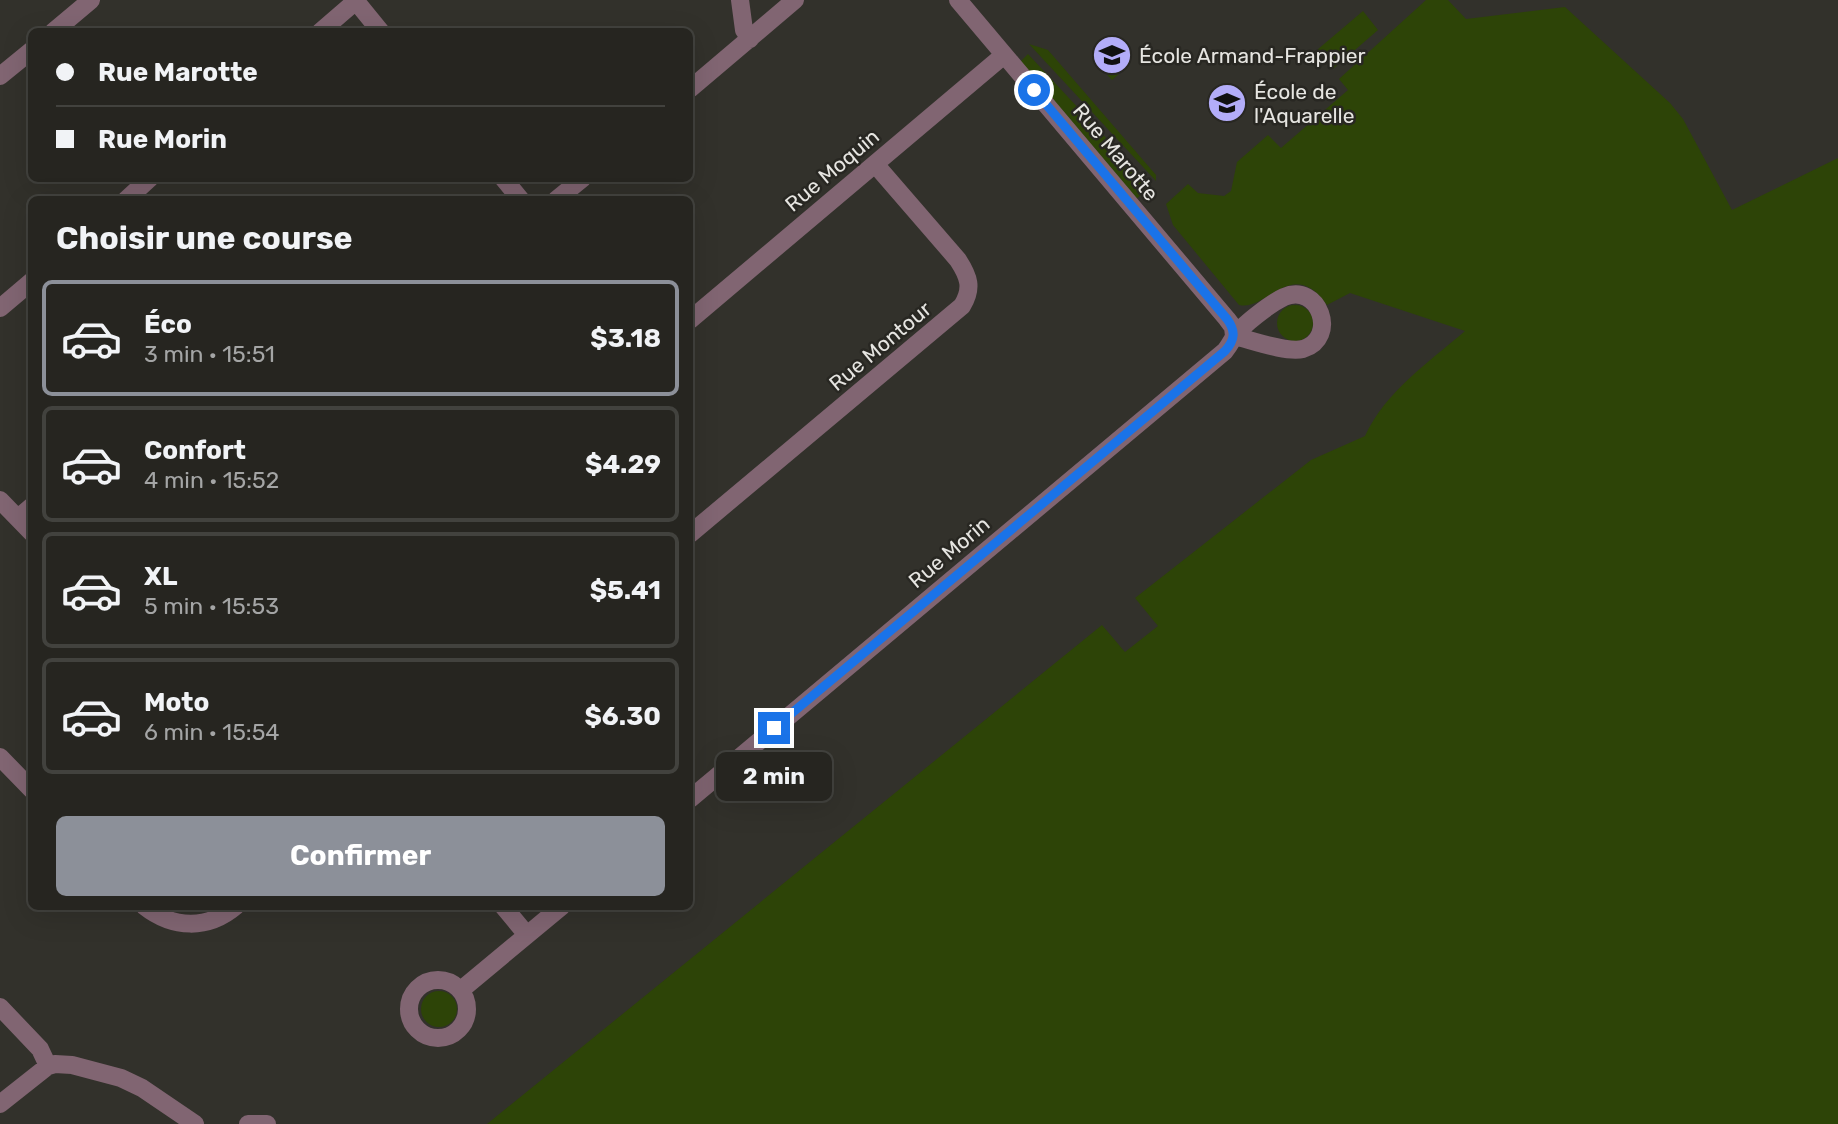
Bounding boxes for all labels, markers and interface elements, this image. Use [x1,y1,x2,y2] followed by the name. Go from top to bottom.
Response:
[1091,34,1133,76] school or university icon: École Armand-Frappier
[1139,43,1365,68] place label: École Armand-Frappier
[98,57,258,88] text: Rue Marotte
[1018,74,1050,106] route start
[1254,79,1354,128] place label: École de l'Aquarelle
[1206,82,1248,124] school or university icon: École de l'Aquarelle
[1068,98,1164,206] street label: Rue Marotte
[780,123,884,217] street label: Rue Moquin
[98,124,227,155] text: Rue Morin
[56,219,353,257] text: Choisir une course
[824,296,936,396] street label: Rue Montour
[60,307,123,370] icon: car
[144,309,192,340] text: Éco
[590,323,661,354] text: $3.18
[144,340,275,368] text: 3 min · 15:51
[60,433,123,496] icon: car
[144,435,246,466] text: Confort
[585,449,661,480] text: $4.29
[144,466,279,494] text: 4 min · 15:52
[903,511,995,593] street label: Rue Morin
[60,559,123,622] icon: car
[144,561,177,592] text: XL
[590,575,661,606] text: $5.41
[144,592,279,620] text: 5 min · 15:53
[60,685,123,748] icon: car
[144,687,209,718] text: Moto
[585,701,661,732] text: $6.30
[758,712,790,744] route end
[144,718,280,746] text: 6 min · 15:54
[716,752,832,802] callout: 2 min
[743,762,805,790] text: 2 min
[56,816,665,896] button: Confirmer

